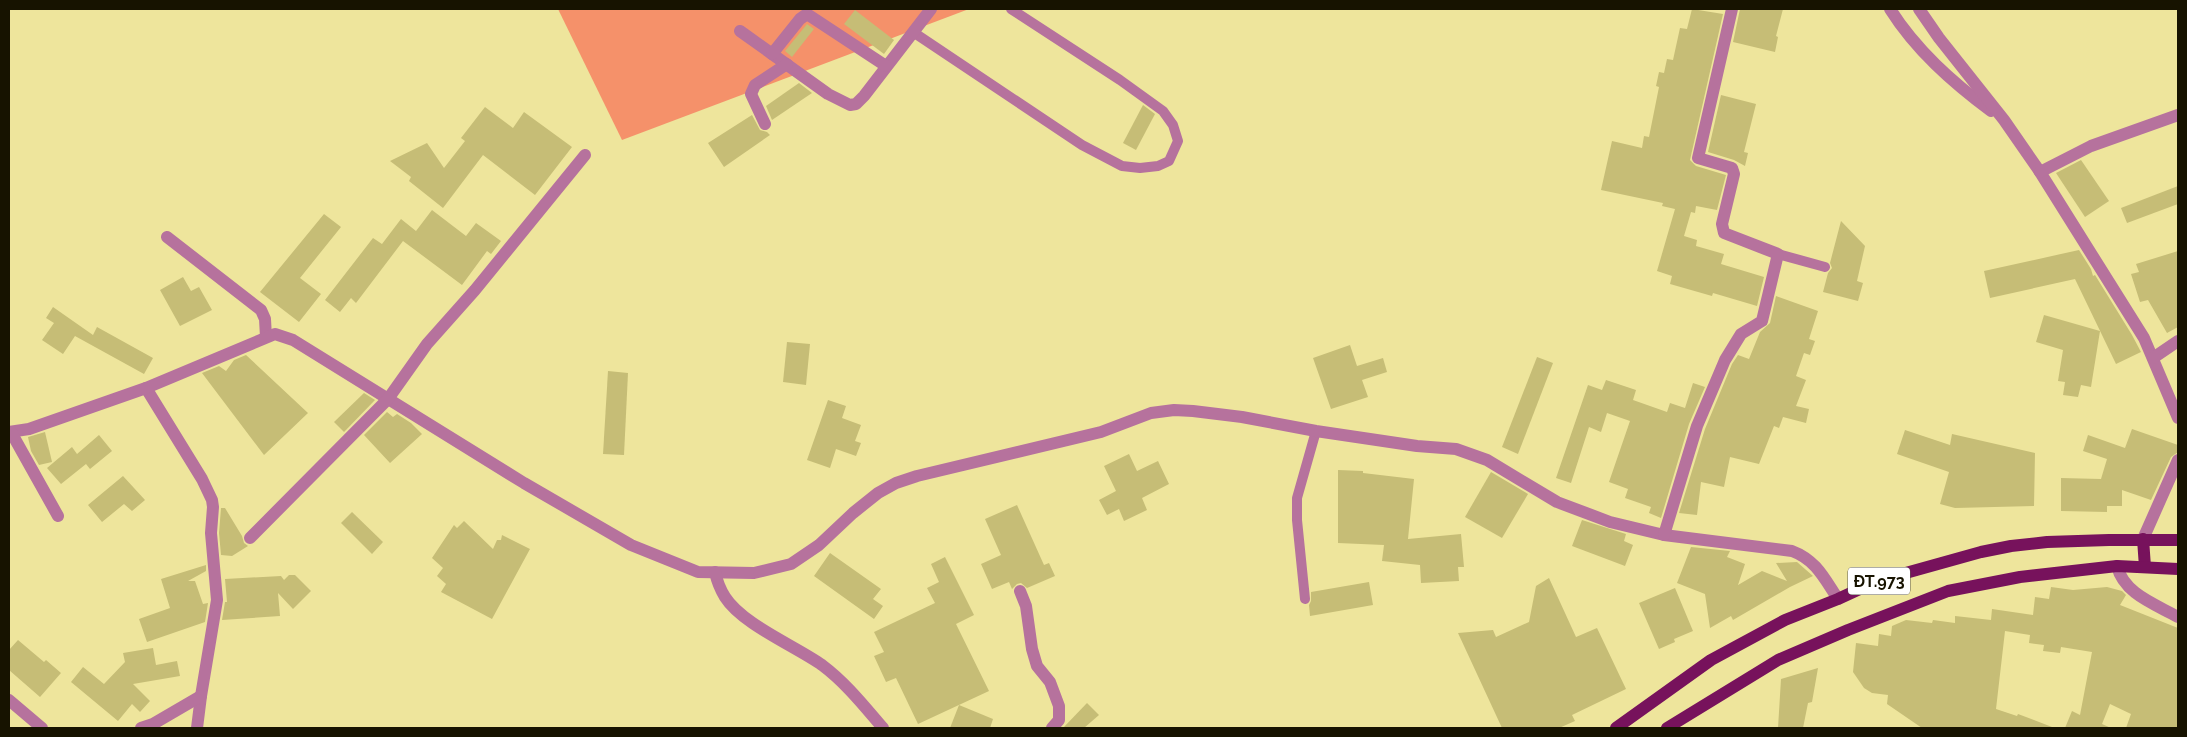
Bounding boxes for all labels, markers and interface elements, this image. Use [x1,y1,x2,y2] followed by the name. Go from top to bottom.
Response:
[1848,568,1910,594] road number: ĐT.973

